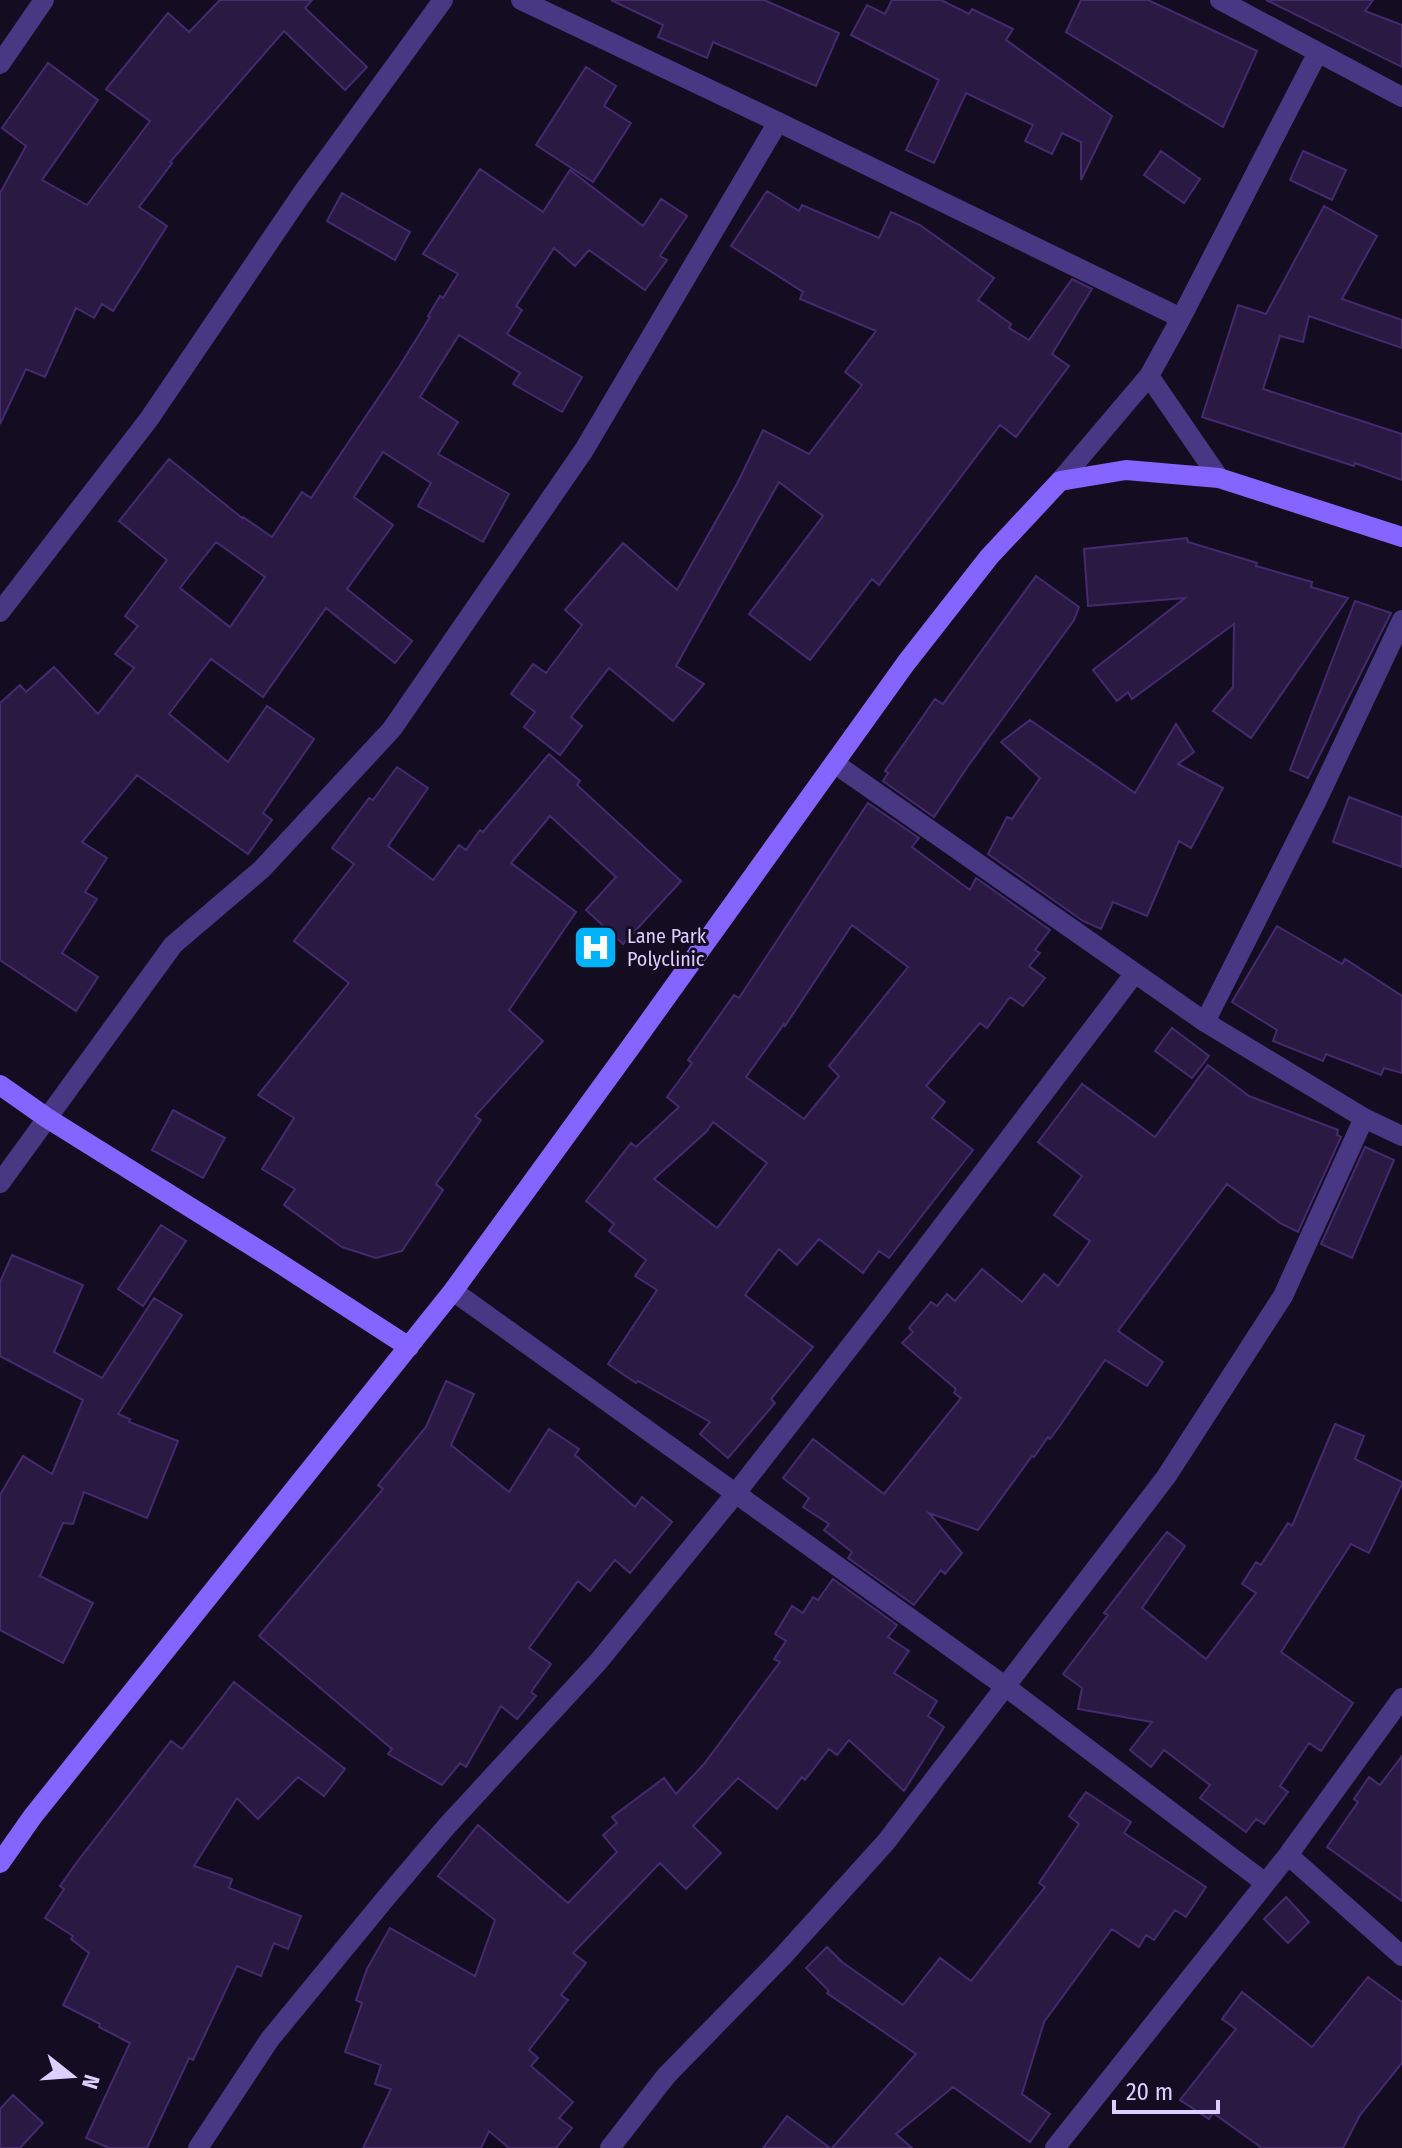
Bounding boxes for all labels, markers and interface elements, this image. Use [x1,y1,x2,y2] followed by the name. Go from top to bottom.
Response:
[572,924,620,972] hospital icon: Lane Park Polyclinic
[627,924,707,971] place label: Lane Park Polyclinic
[32,2036,112,2116] north arrow
[1114,2064,1218,2114] scale bar
[76,2071,105,2092] text: N
[1126,2078,1173,2106] text: 20 m

